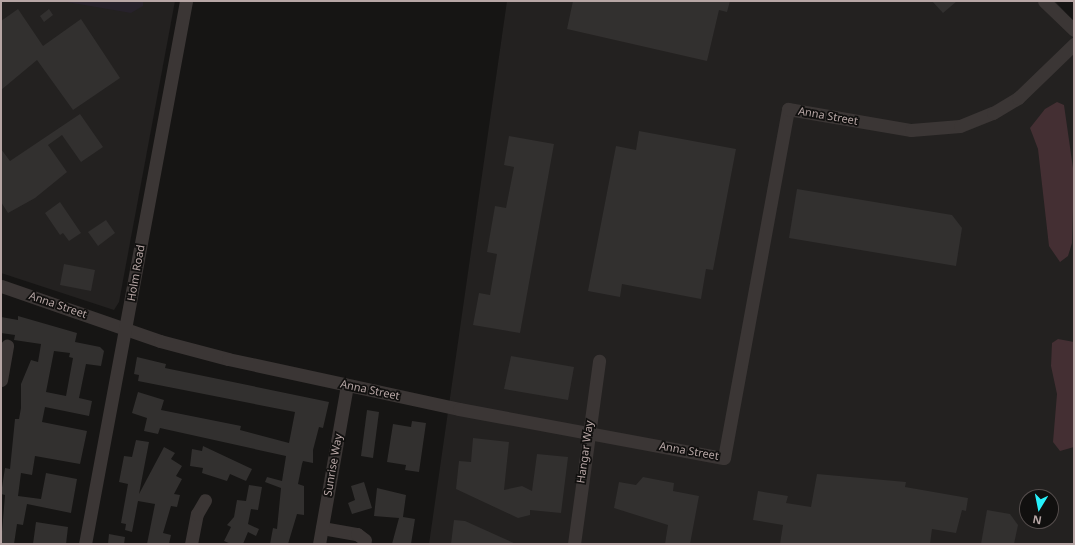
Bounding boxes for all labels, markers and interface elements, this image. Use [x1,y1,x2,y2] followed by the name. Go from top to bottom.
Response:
[797,104,859,128] street label: Anna Street
[125,244,147,302] street label: Holm Road
[27,289,89,321] street label: Anna Street
[339,377,401,403] street label: Anna Street
[574,420,596,484] street label: Hangar Way
[321,433,345,497] street label: Sunrise Way
[658,439,720,463] street label: Anna Street
[1019,489,1059,529] north arrow
[1031,512,1043,528] text: N

